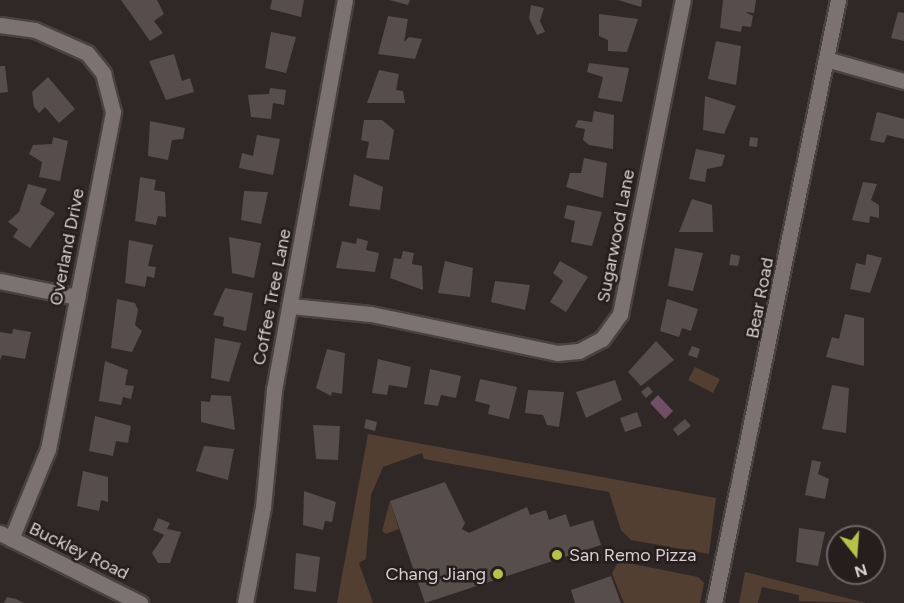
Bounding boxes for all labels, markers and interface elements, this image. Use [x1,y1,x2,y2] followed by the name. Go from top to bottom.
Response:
[593,168,639,304] street label: Sugarwood Lane
[45,187,89,307] street label: Overland Drive
[248,227,296,367] street label: Coffee Tree Lane
[742,256,778,340] street label: Bear Road
[26,518,132,584] street label: Buckley Road
[826,525,886,585] north arrow
[569,544,696,566] place label: San Remo Pizza
[550,548,564,562] marker: San Remo Pizza
[852,560,870,582] text: N
[386,563,486,585] place label: Chang Jiang
[491,567,505,581] marker: Chang Jiang

